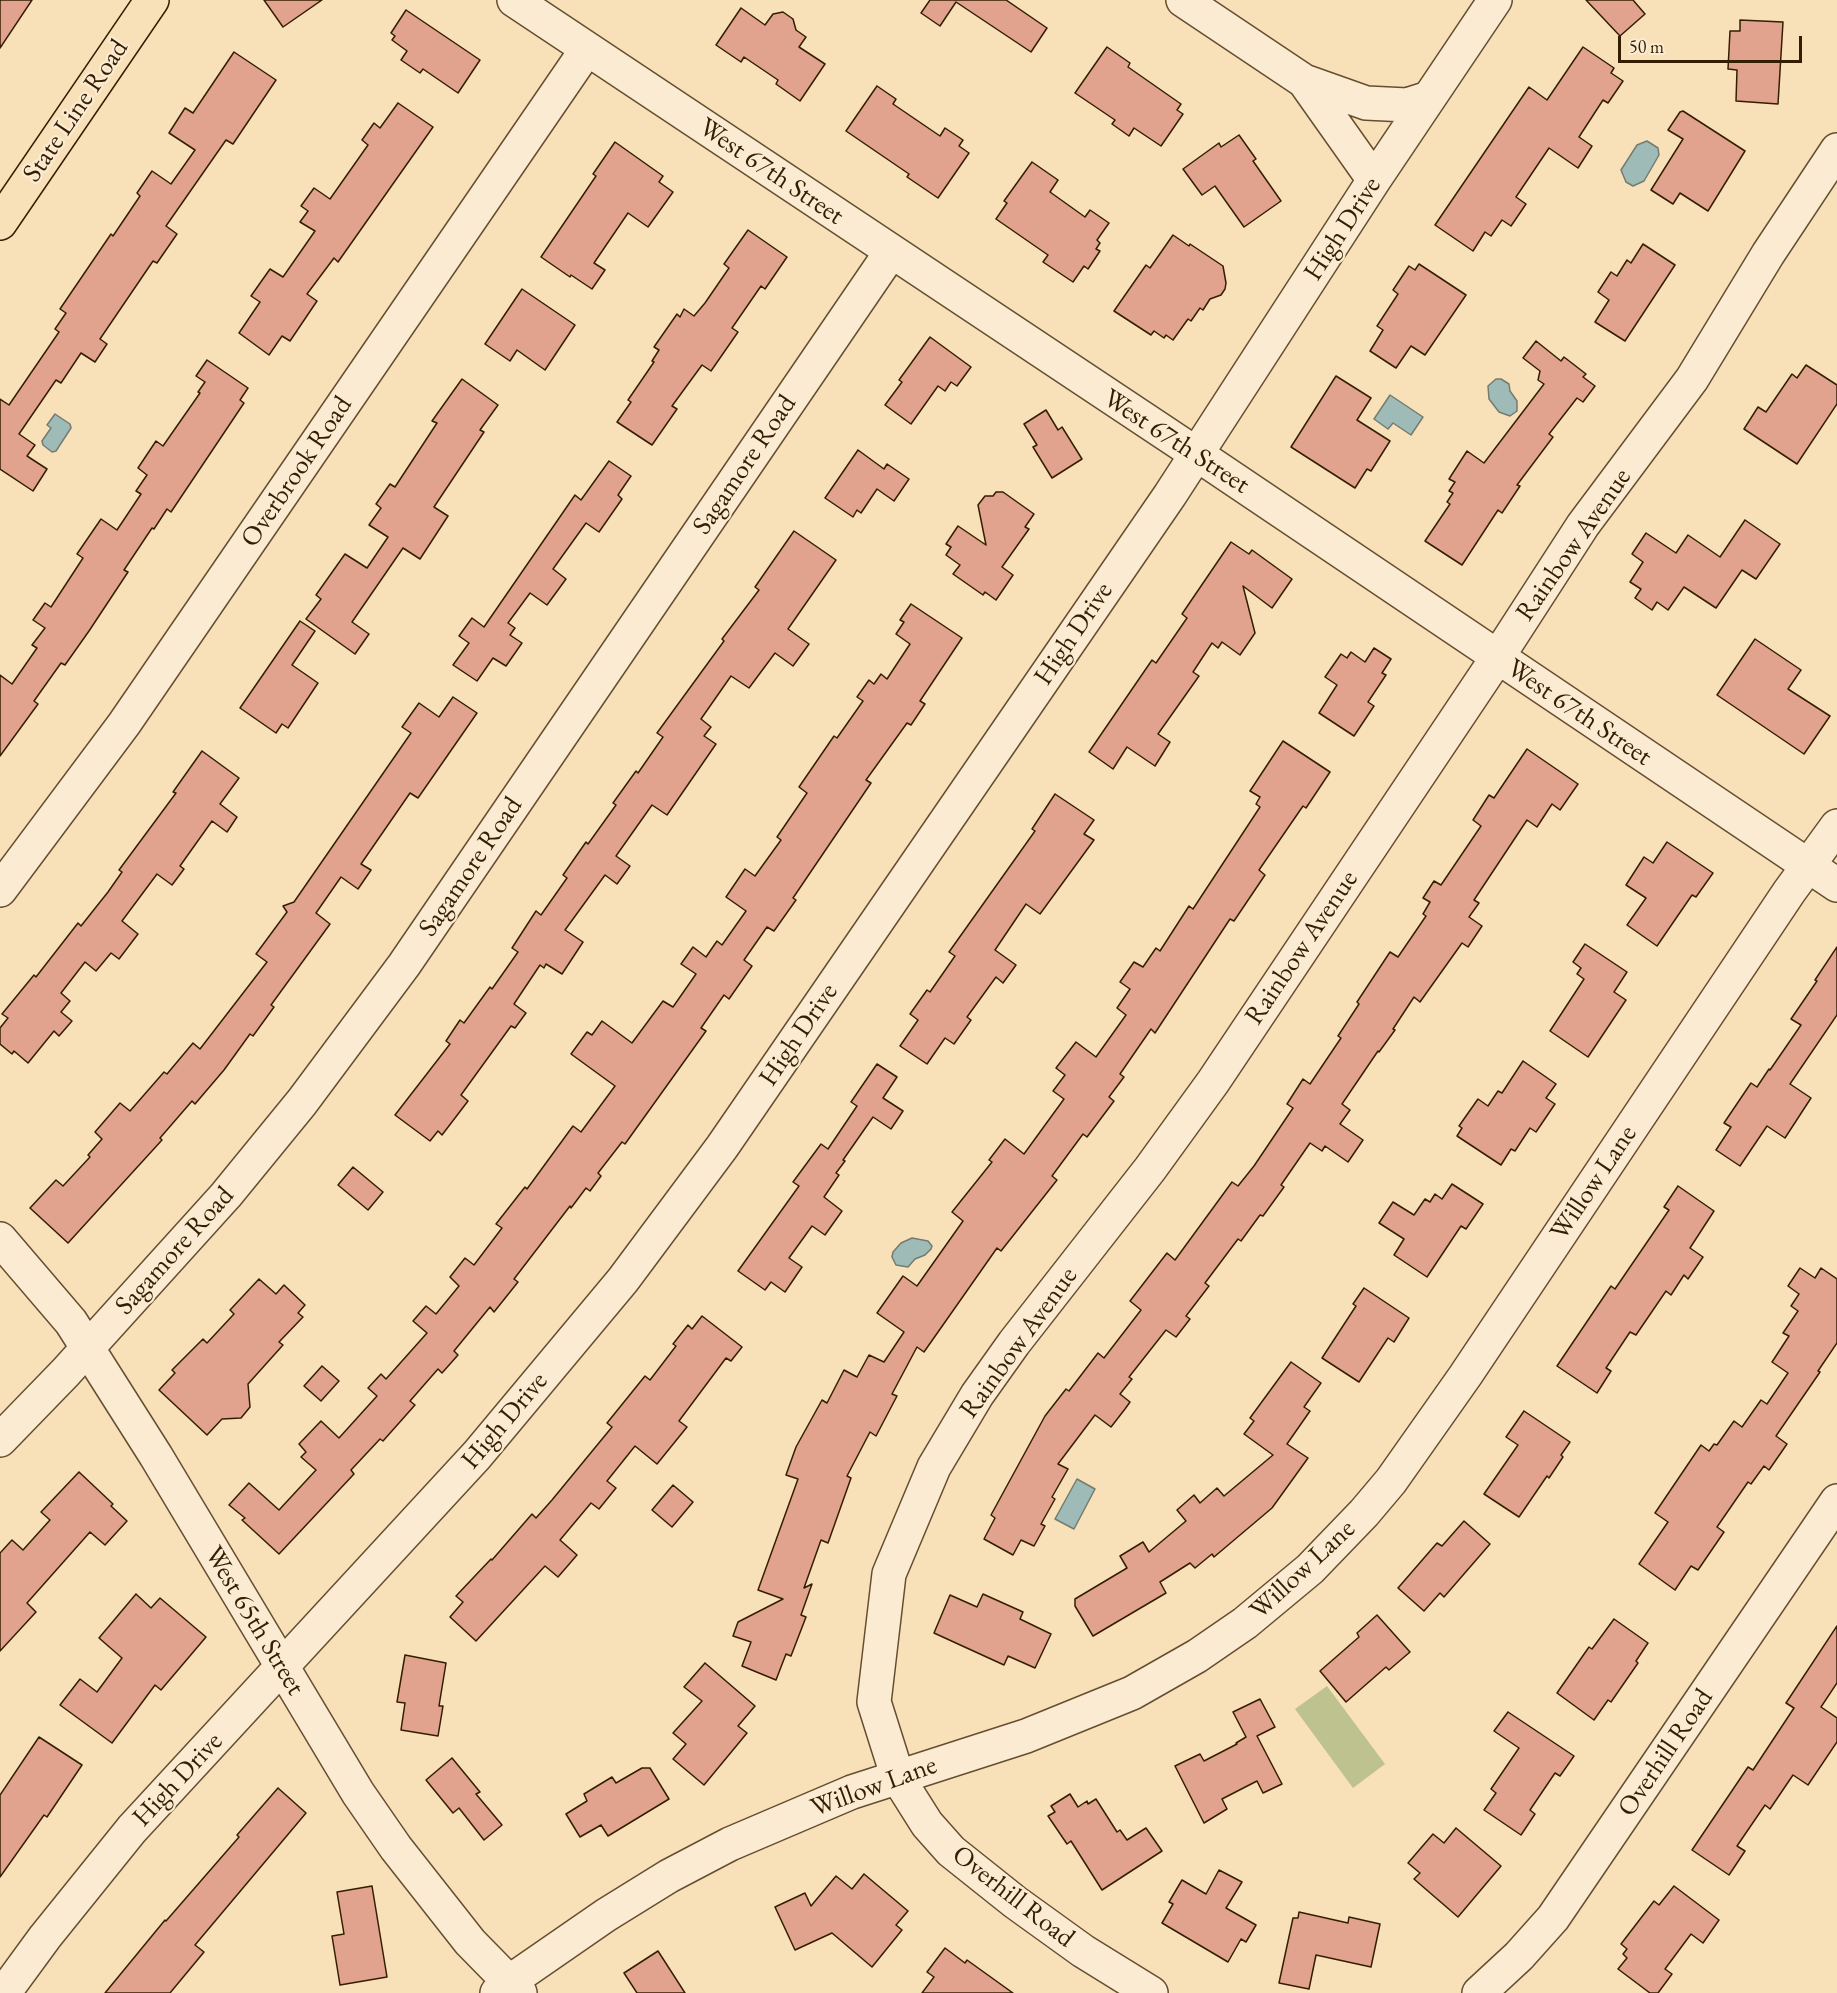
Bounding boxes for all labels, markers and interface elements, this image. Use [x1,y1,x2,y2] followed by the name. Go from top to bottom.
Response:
[1621,24,1806,62] scale bar
[16,33,136,189] street label: State Line Road
[1629,35,1664,58] text: 50 m
[692,112,850,232] street label: West 67th Street
[1297,171,1389,287] street label: High Drive
[1097,383,1255,501] street label: West 67th Street
[686,389,804,541] street label: Sagamore Road
[235,390,359,554] street label: Overbrook Road
[1509,462,1639,628] street label: Rainbow Avenue
[1028,576,1120,692] street label: High Drive
[1500,653,1658,773] street label: West 67th Street
[412,791,530,943] street label: Sagamore Road
[1238,865,1366,1031] street label: Rainbow Avenue
[753,977,845,1093] street label: High Drive
[1544,1119,1644,1247] street label: Willow Lane
[109,1180,241,1322] street label: Sagamore Road
[953,1261,1085,1425] street label: Rainbow Avenue
[455,1366,555,1476] street label: High Drive
[1244,1513,1362,1627] street label: Willow Lane
[197,1541,311,1701] street label: West 65th Street
[1612,1683,1720,1823] street label: Overhill Road
[126,1726,230,1834] street label: High Drive
[806,1749,942,1825] street label: Willow Lane
[945,1839,1081,1955] street label: Overhill Road

